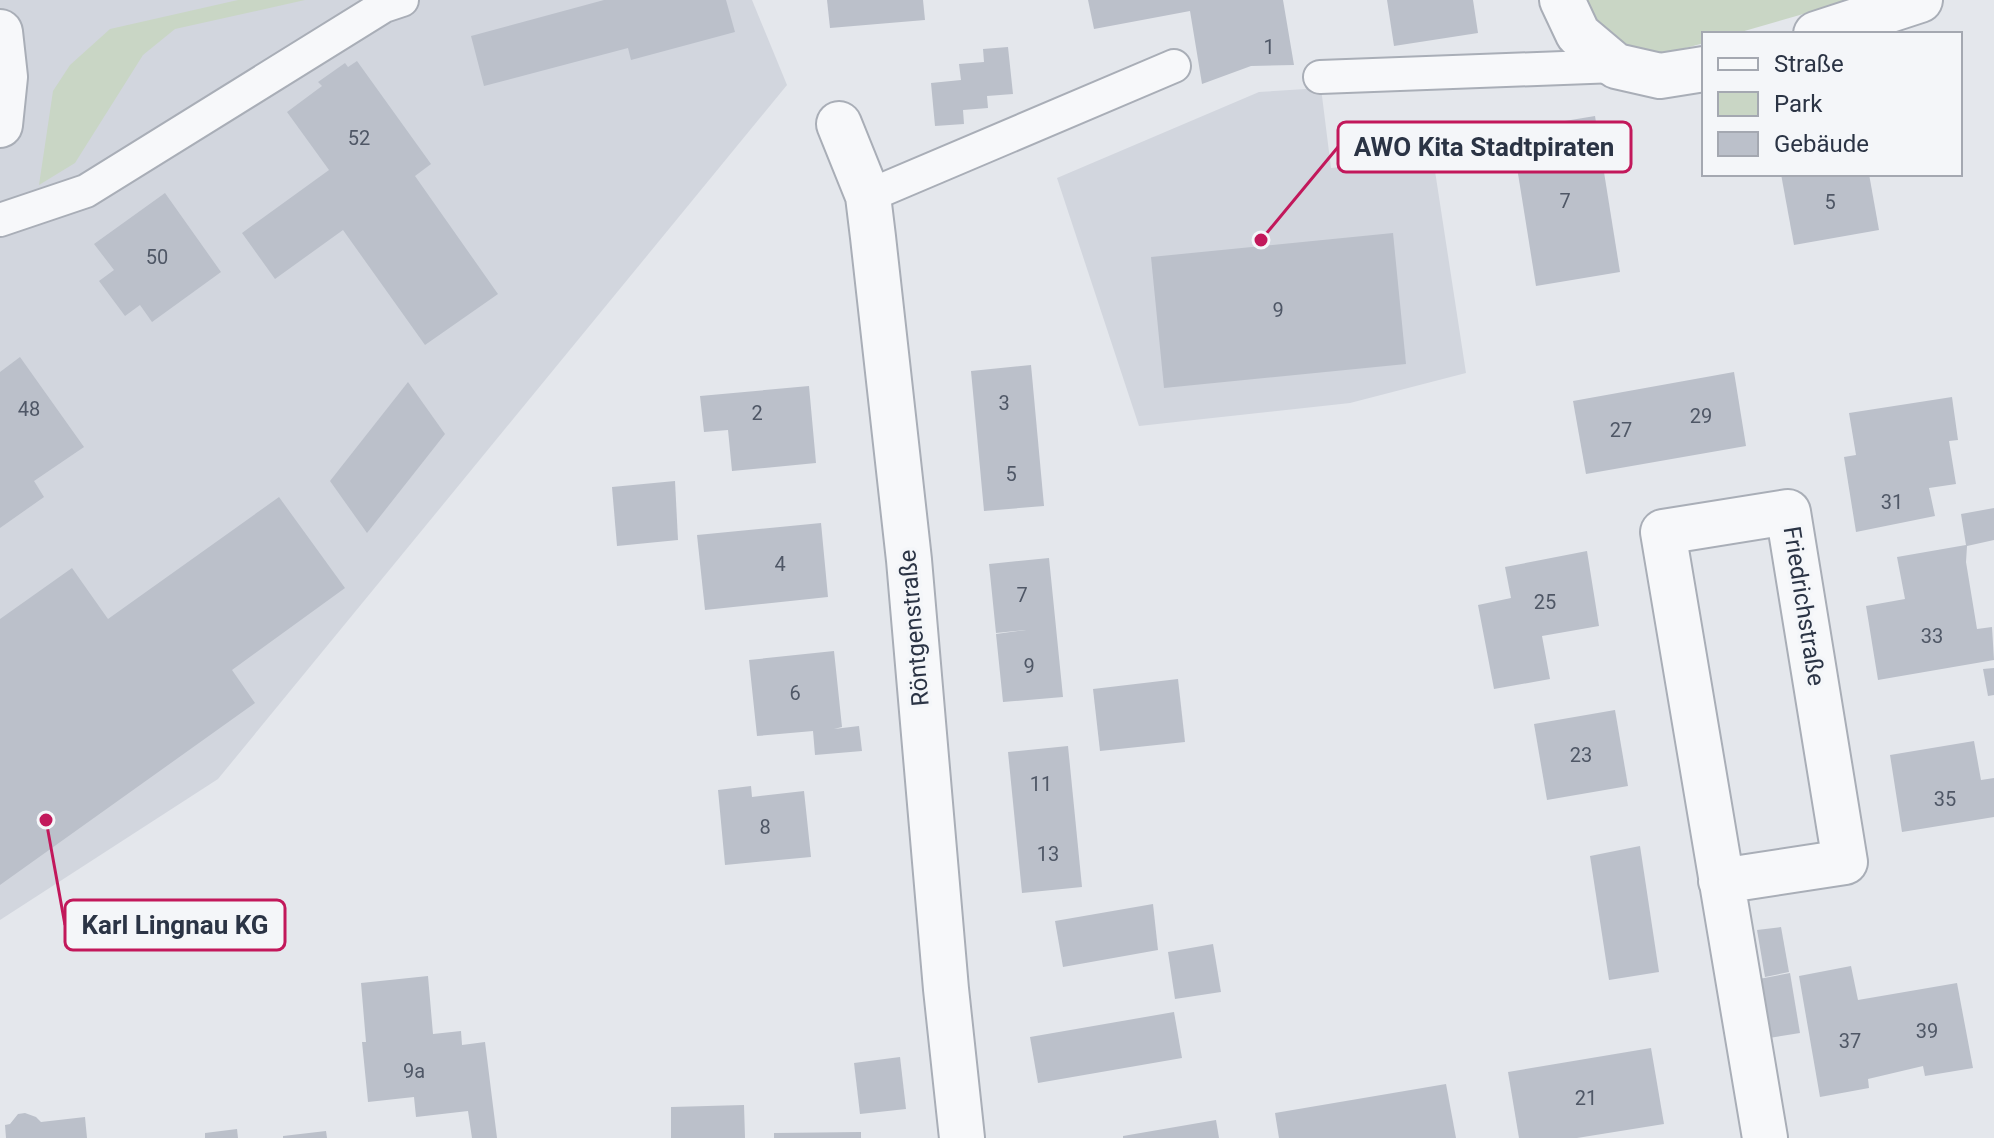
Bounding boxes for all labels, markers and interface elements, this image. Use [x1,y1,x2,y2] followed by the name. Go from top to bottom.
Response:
[1702,32,1962,176] legend
[1263,35,1275,59] house number: 1
[1774,50,1844,78] text: Straße
[1774,90,1823,118] text: Park
[1338,122,1631,172] callout: AWO Kita Stadtpiraten
[348,126,370,150] house number: 52
[1774,130,1869,158] text: Gebäude
[1354,132,1614,162] text: AWO Kita Stadtpiraten
[1559,189,1571,213] house number: 7
[1824,190,1836,214] house number: 5
[146,245,168,269] house number: 50
[1272,298,1284,322] house number: 9
[998,391,1010,415] house number: 3
[18,397,40,421] house number: 48
[751,401,763,425] house number: 2
[1690,404,1712,428] house number: 29
[1610,418,1632,442] house number: 27
[1005,462,1017,486] house number: 5
[1881,490,1903,514] house number: 31
[1778,524,1830,688] street label: Friedrichstraße
[893,549,935,707] street label: Röntgenstraße
[774,552,786,576] house number: 4
[1016,583,1028,607] house number: 7
[1534,590,1556,614] house number: 25
[1921,624,1943,648] house number: 33
[1023,654,1035,678] house number: 9
[789,681,801,705] house number: 6
[1570,743,1592,767] house number: 23
[1030,772,1052,796] house number: 11
[1934,787,1956,811] house number: 35
[759,815,771,839] house number: 8
[1037,842,1059,866] house number: 13
[65,900,285,950] callout: Karl Lingnau KG
[81,910,269,940] text: Karl Lingnau KG
[1916,1019,1938,1043] house number: 39
[1839,1029,1861,1053] house number: 37
[403,1059,425,1083] house number: 9a
[1575,1086,1597,1110] house number: 21

